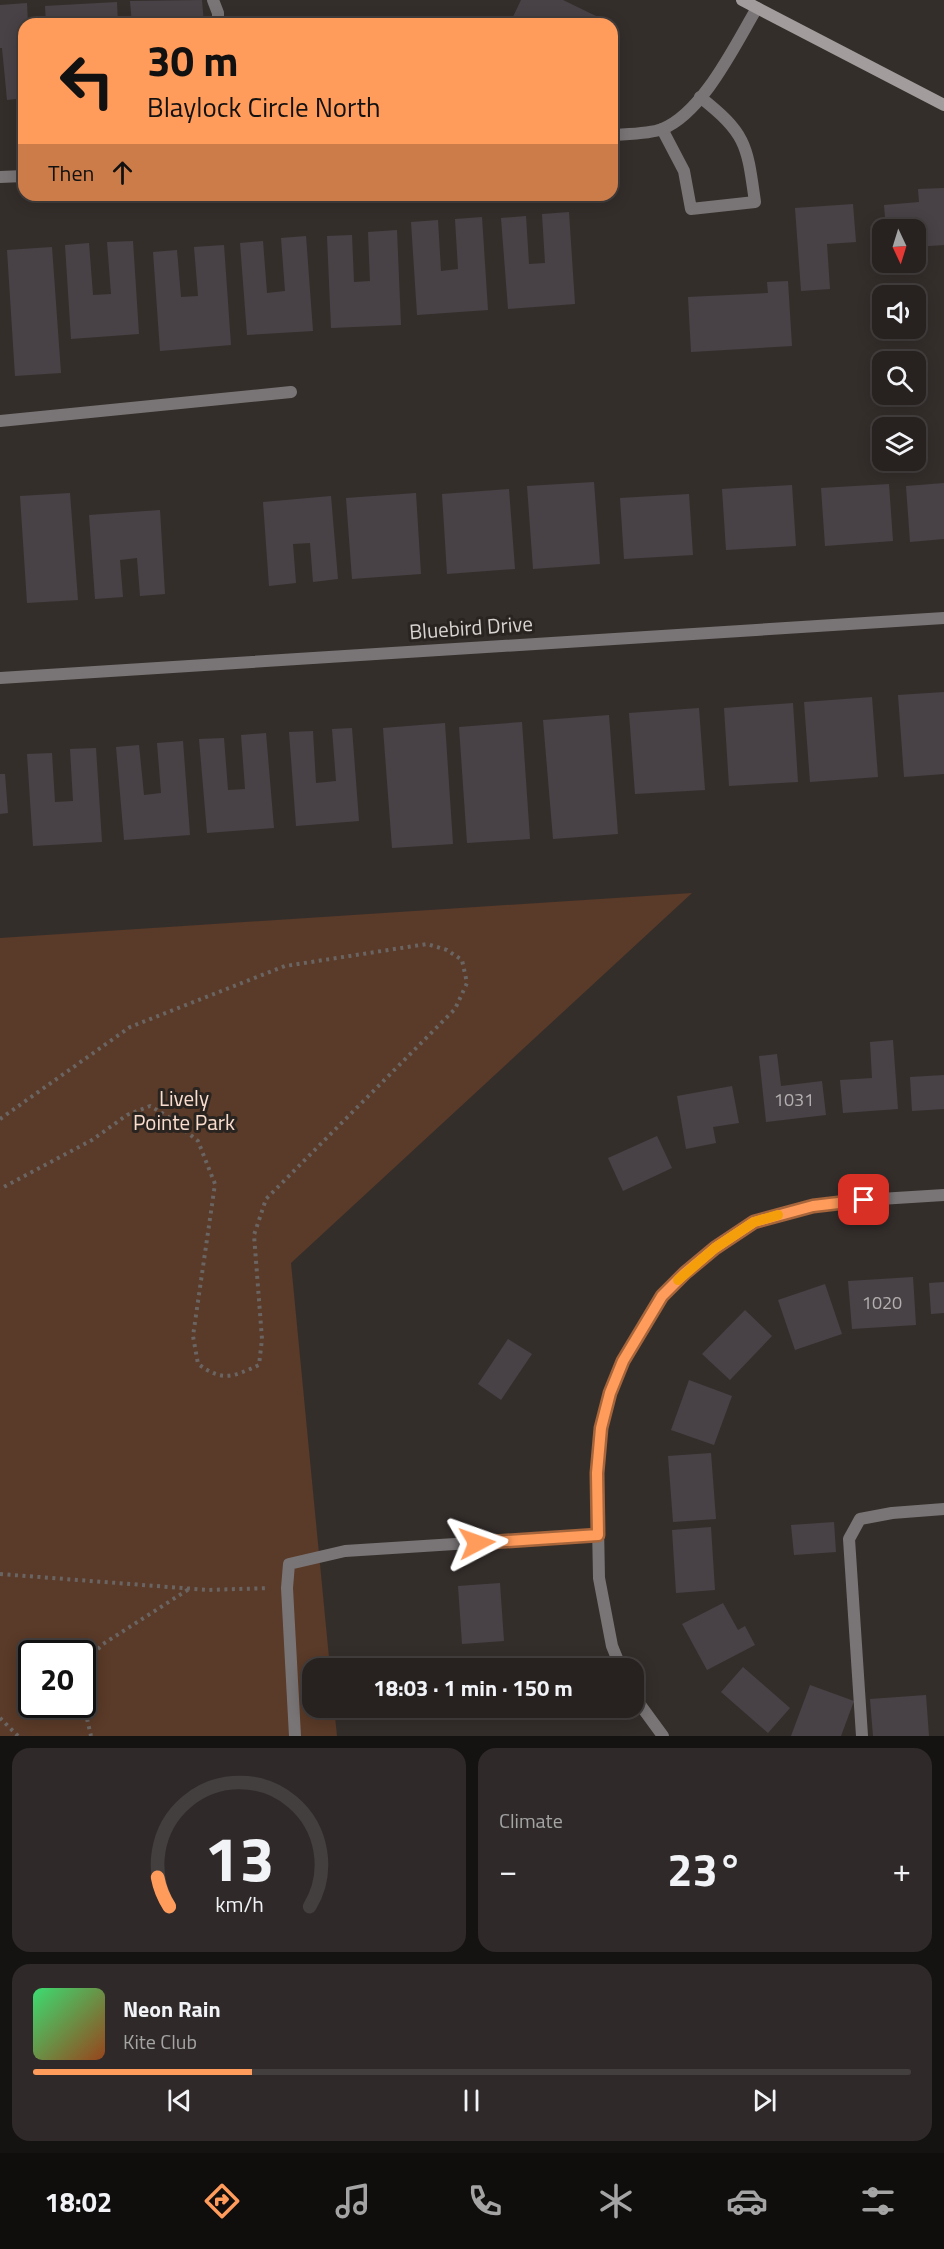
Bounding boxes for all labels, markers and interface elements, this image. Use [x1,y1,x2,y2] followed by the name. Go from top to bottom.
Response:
[147,28,239,92] text: 30 m
[48,42,126,120] icon: left
[147,86,380,127] text: Blaylock Circle North
[48,156,94,190] text: Then
[106,156,139,189] icon: ahead
[872,219,926,273] north arrow
[872,219,926,471] map controls
[872,285,926,339] button: sound
[872,351,926,405] button: search
[872,417,926,471] button: layers
[408,607,534,647] street label: Bluebird Drive
[133,1082,235,1138] park label: Lively Pointe Park
[774,1086,814,1113] house number: 1031
[838,1174,889,1225] pin
[847,1183,880,1216] icon: arrive
[862,1289,902,1316] house number: 1020
[445,1511,509,1575] position arrow
[18,1640,96,1718] speed limit sign: 20
[373,1671,573,1705] text: 18:03 · 1 min · 150 m
[499,1805,563,1836] text: Climate
[204,1810,274,1905] text: 13
[667,1835,743,1903] text: 23°
[499,1845,517,1895] text: −
[893,1845,911,1895] text: +
[215,1888,263,1920] text: km/h
[123,1992,221,2026] text: Neon Rain
[123,2026,197,2057] text: Kite Club
[163,2084,196,2117] icon: previous
[455,2084,488,2117] icon: pause
[748,2084,781,2117] icon: next
[201,2180,243,2222] icon: directions
[332,2180,374,2222] icon: music
[464,2180,506,2222] icon: phone
[595,2180,637,2222] icon: climate
[726,2180,768,2222] icon: car
[857,2180,899,2222] icon: filters
[45,2181,112,2222] text: 18:02

